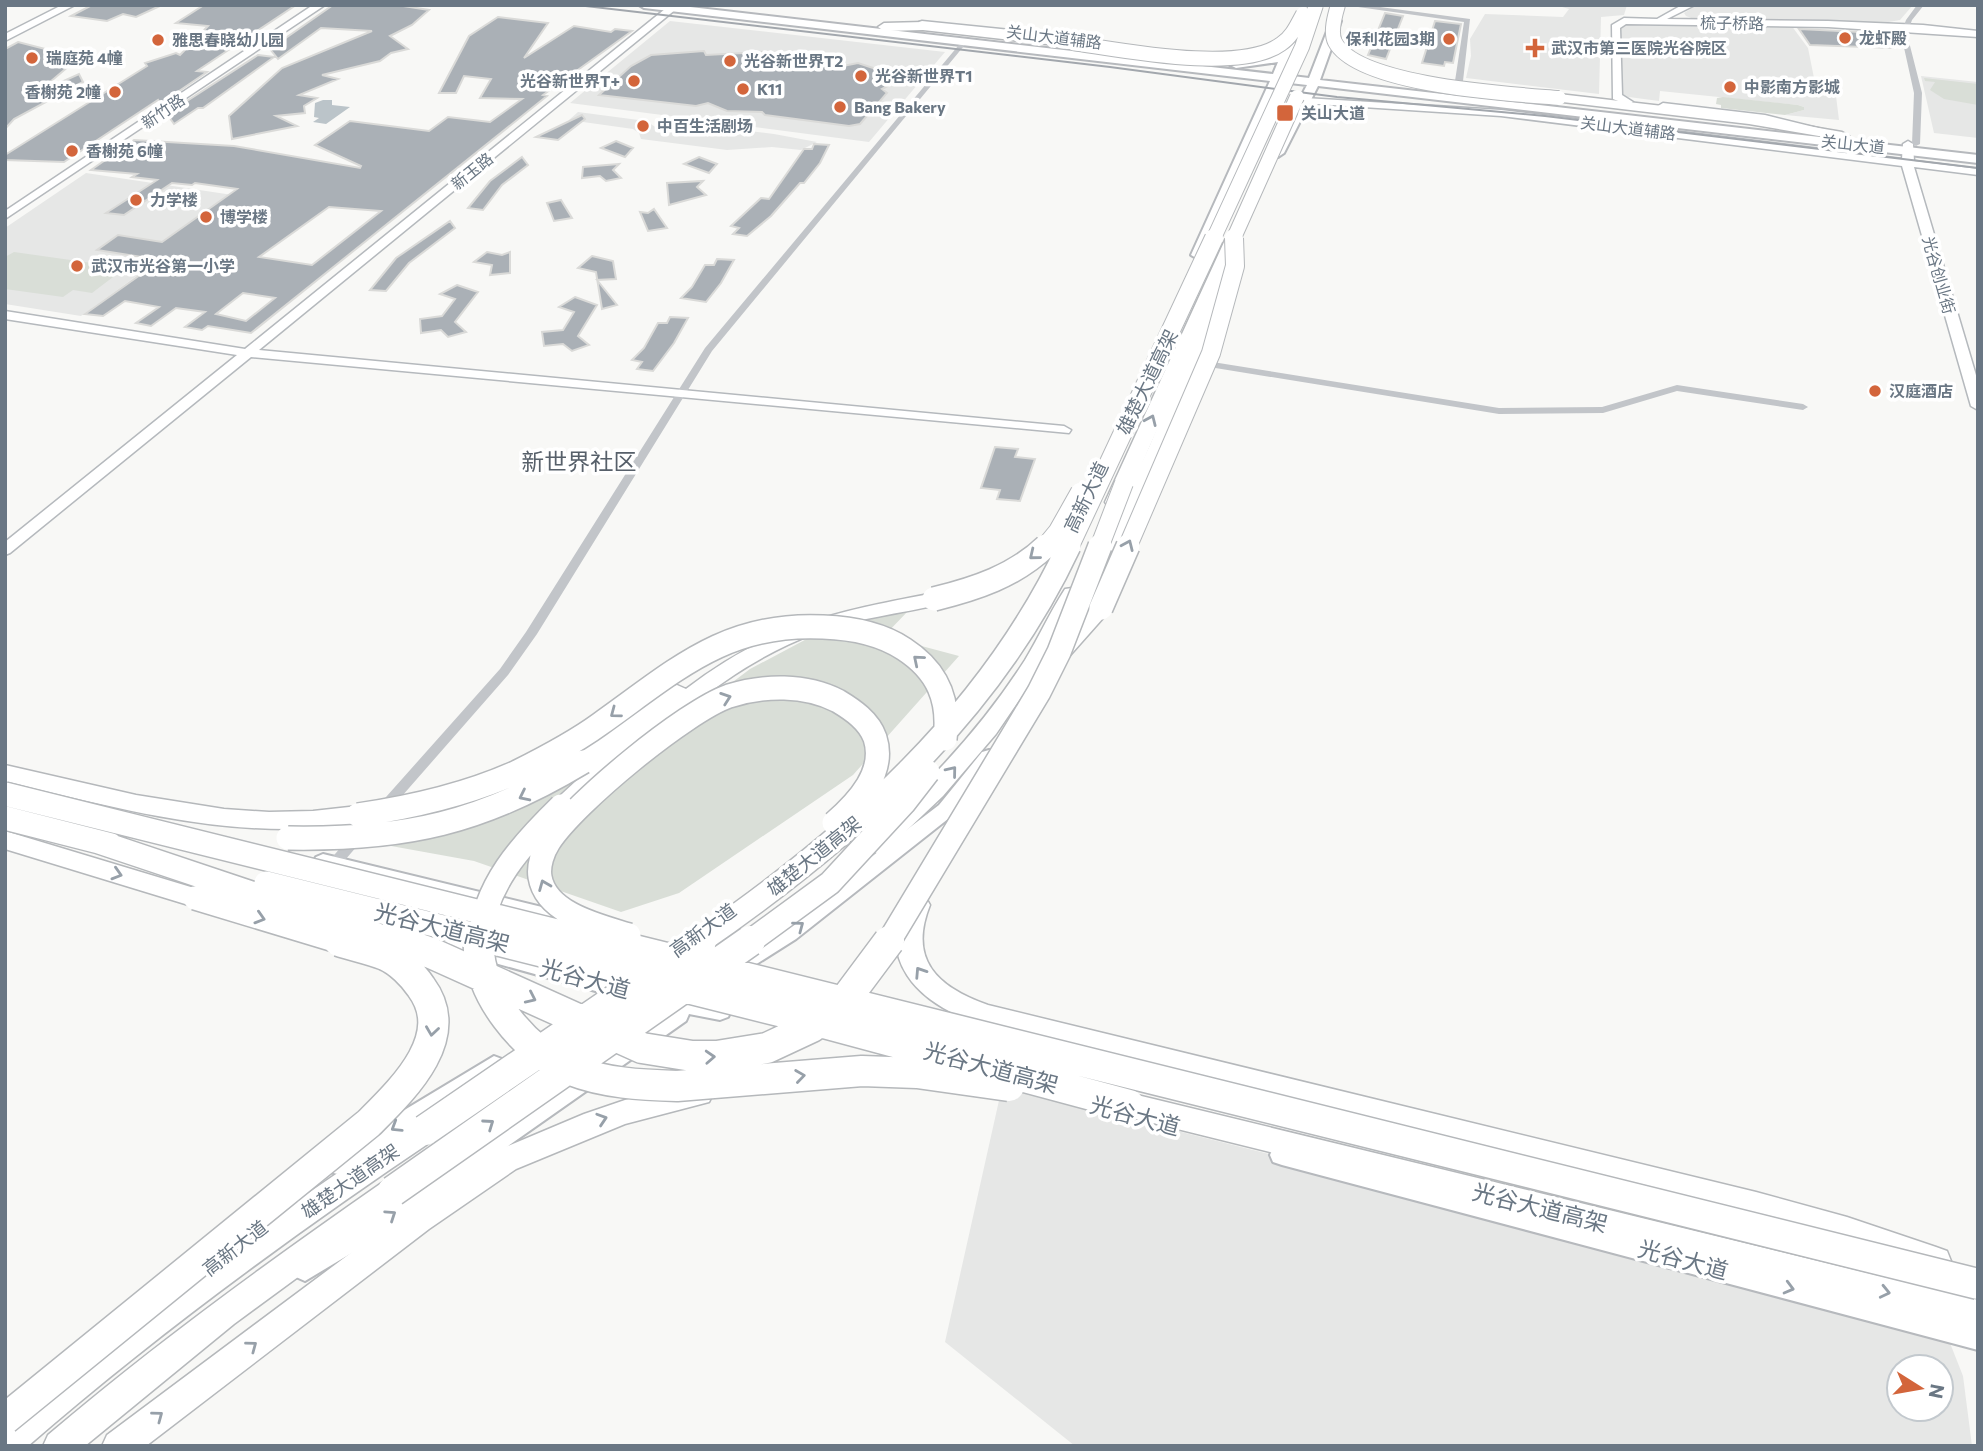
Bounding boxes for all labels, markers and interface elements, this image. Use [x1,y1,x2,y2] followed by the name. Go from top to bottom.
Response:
[1700,12,1764,33] street label: 梳子桥路
[1005,21,1103,52] street label: 关山大道辅路
[1859,28,1907,47] place label: 龙虾殿
[1346,29,1435,48] place label: 保利花园3期
[172,30,284,49] place label: 雅思春晓幼儿园
[1837,30,1853,46] marker: 龙虾殿
[1441,31,1457,47] marker: 保利花园3期
[150,32,166,48] marker: 雅思春晓幼儿园
[1525,38,1545,58] marker: 武汉市第三医院光谷院区
[1551,38,1727,57] place label: 武汉市第三医院光谷院区
[46,48,123,67] place label: 瑞庭苑 4幢
[24,50,40,66] marker: 瑞庭苑 4幢
[744,51,843,70] place label: 光谷新世界T2
[722,53,738,69] marker: 光谷新世界T2
[875,66,973,85] place label: 光谷新世界T1
[853,68,869,84] marker: 光谷新世界T1
[520,71,620,90] place label: 光谷新世界T+
[626,73,642,89] marker: 光谷新世界T+
[1744,77,1840,96] place label: 中影南方影城
[757,79,782,98] place label: K11
[1722,79,1738,95] marker: 中影南方影城
[735,81,751,97] marker: K11
[25,82,101,101] place label: 香榭苑 2幢
[107,84,123,100] marker: 香榭苑 2幢
[138,89,188,132] street label: 新竹路
[854,97,946,116] place label: Bang Bakery
[832,99,848,115] marker: Bang Bakery
[1275,103,1295,123] marker: 关山大道
[1301,103,1365,122] place label: 关山大道
[1579,112,1677,143] street label: 关山大道辅路
[657,116,753,135] place label: 中百生活剧场
[635,118,651,134] marker: 中百生活剧场
[1820,131,1886,156] street label: 关山大道
[86,141,163,160] place label: 香榭苑 6幢
[64,143,80,159] marker: 香榭苑 6幢
[447,148,496,193] street label: 新玉路
[150,190,198,209] place label: 力学楼
[128,192,144,208] marker: 力学楼
[220,207,268,226] place label: 博学楼
[198,209,214,225] marker: 博学楼
[1919,234,1960,316] street label: 光谷创业街
[91,256,235,275] place label: 武汉市光谷第一小学
[69,258,85,274] marker: 武汉市光谷第一小学
[1111,326,1182,438] street label: 雄楚大道高架
[1889,381,1953,400] place label: 汉庭酒店
[1867,383,1883,399] marker: 汉庭酒店
[1143,415,1157,428] one-way arrow
[522,447,637,475] district label: 新世界社区
[1059,458,1113,536] street label: 高新大道
[1120,540,1134,553] one-way arrow
[1030,547,1042,560] one-way arrow
[914,656,927,668] one-way arrow
[719,692,732,706] one-way arrow
[610,704,623,717] one-way arrow
[944,766,956,779] one-way arrow
[519,788,531,802] one-way arrow
[762,811,865,900] street label: 雄楚大道高架
[111,866,123,881] one-way arrow
[539,880,553,892] one-way arrow
[372,897,513,957] street label: 光谷大道高架
[665,898,740,961] street label: 高新大道
[254,909,266,924] one-way arrow
[791,921,803,934] one-way arrow
[537,953,633,1003] street label: 光谷大道
[916,966,929,979] one-way arrow
[524,990,536,1004] one-way arrow
[425,1025,440,1037] one-way arrow
[921,1036,1062,1098] street label: 光谷大道高架
[704,1049,715,1064] one-way arrow
[794,1069,806,1084] one-way arrow
[1087,1090,1183,1140] street label: 光谷大道
[596,1113,608,1128] one-way arrow
[391,1119,404,1132] one-way arrow
[481,1120,494,1132] one-way arrow
[296,1138,403,1223] street label: 雄楚大道高架
[1470,1177,1611,1237] street label: 光谷大道高架
[383,1210,396,1223] one-way arrow
[198,1215,272,1280] street label: 高新大道
[1635,1234,1731,1284] street label: 光谷大道
[1783,1280,1795,1294] one-way arrow
[1879,1284,1891,1298] one-way arrow
[244,1341,257,1354] one-way arrow
[1885,1353,1955,1423] north arrow
[1925,1382,1950,1401] text: N
[150,1412,163,1425] one-way arrow

